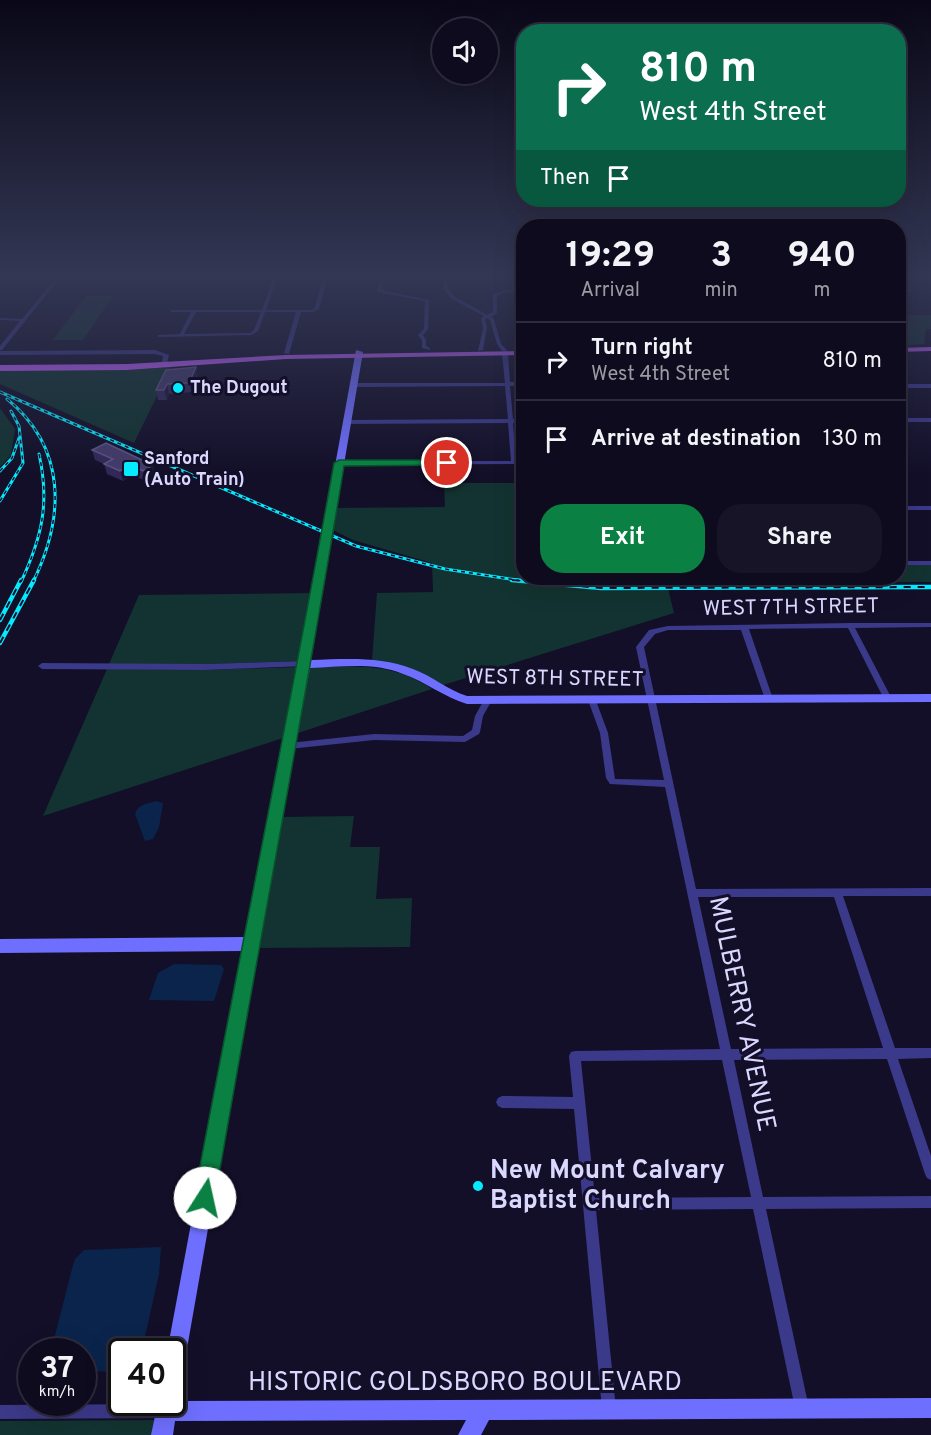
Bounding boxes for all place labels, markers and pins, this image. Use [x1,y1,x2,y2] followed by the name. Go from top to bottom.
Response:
[190,377,288,400] place label: The Dugout
[171,381,185,395] marker: The Dugout
[421,437,472,488] pin
[144,448,245,492] place label: Sanford (Auto Train)
[122,460,140,478] marker: Sanford (Auto Train)
[490,1155,725,1218] place label: New Mount Calvary Baptist Church
[471,1179,485,1193] marker: New Mount Calvary Baptist Church

